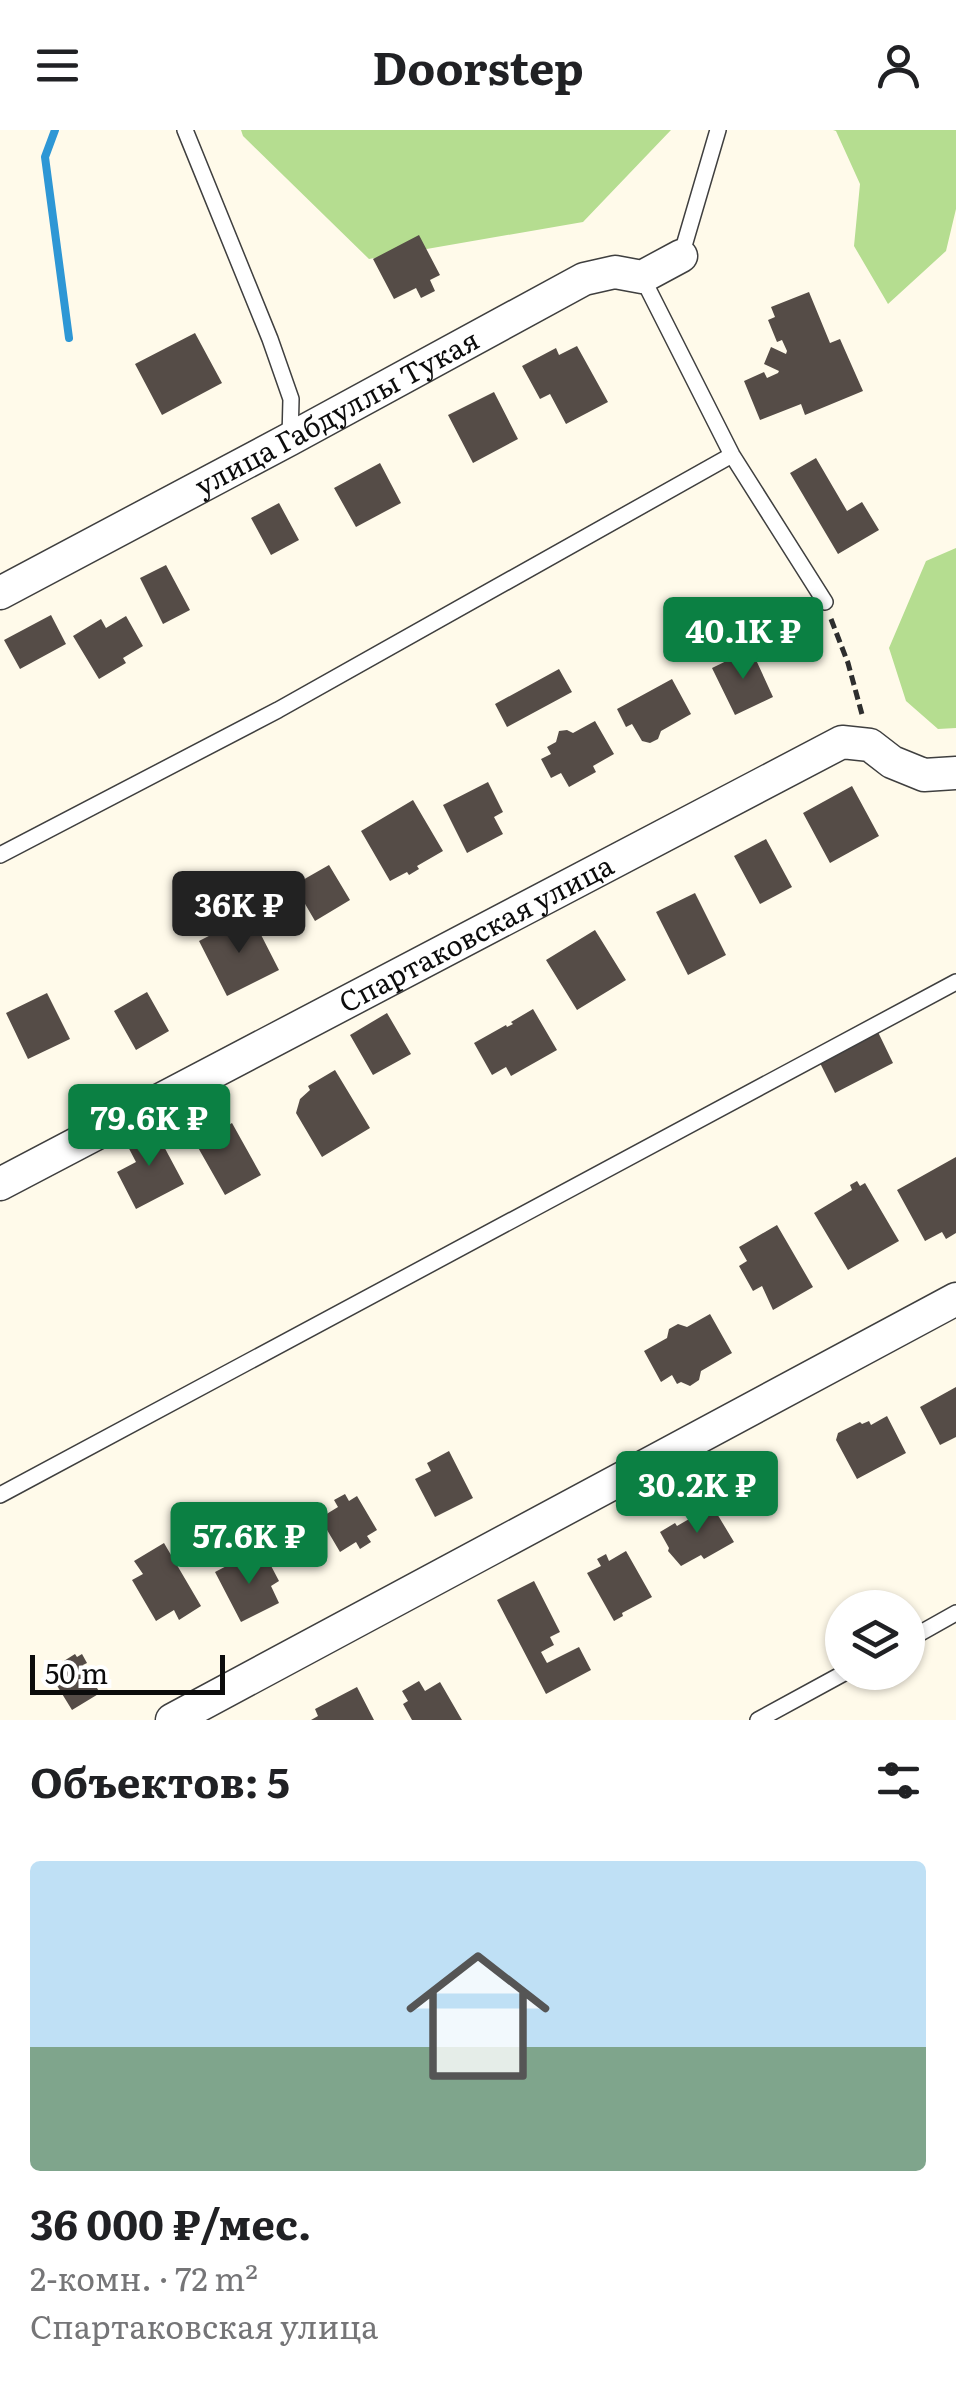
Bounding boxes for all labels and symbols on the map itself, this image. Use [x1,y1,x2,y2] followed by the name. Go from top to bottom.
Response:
[186,317,486,505] street label: улица Габдуллы Тукая
[651,597,835,682] pin: 40.1K ₽
[331,843,620,1022] street label: Спартаковская улица
[169,871,309,956] pin: 36K ₽
[57,1084,241,1169] pin: 79.6K ₽
[605,1451,789,1536] pin: 30.2K ₽
[157,1502,341,1587] pin: 57.6K ₽
[30,1650,225,1694] scale bar

